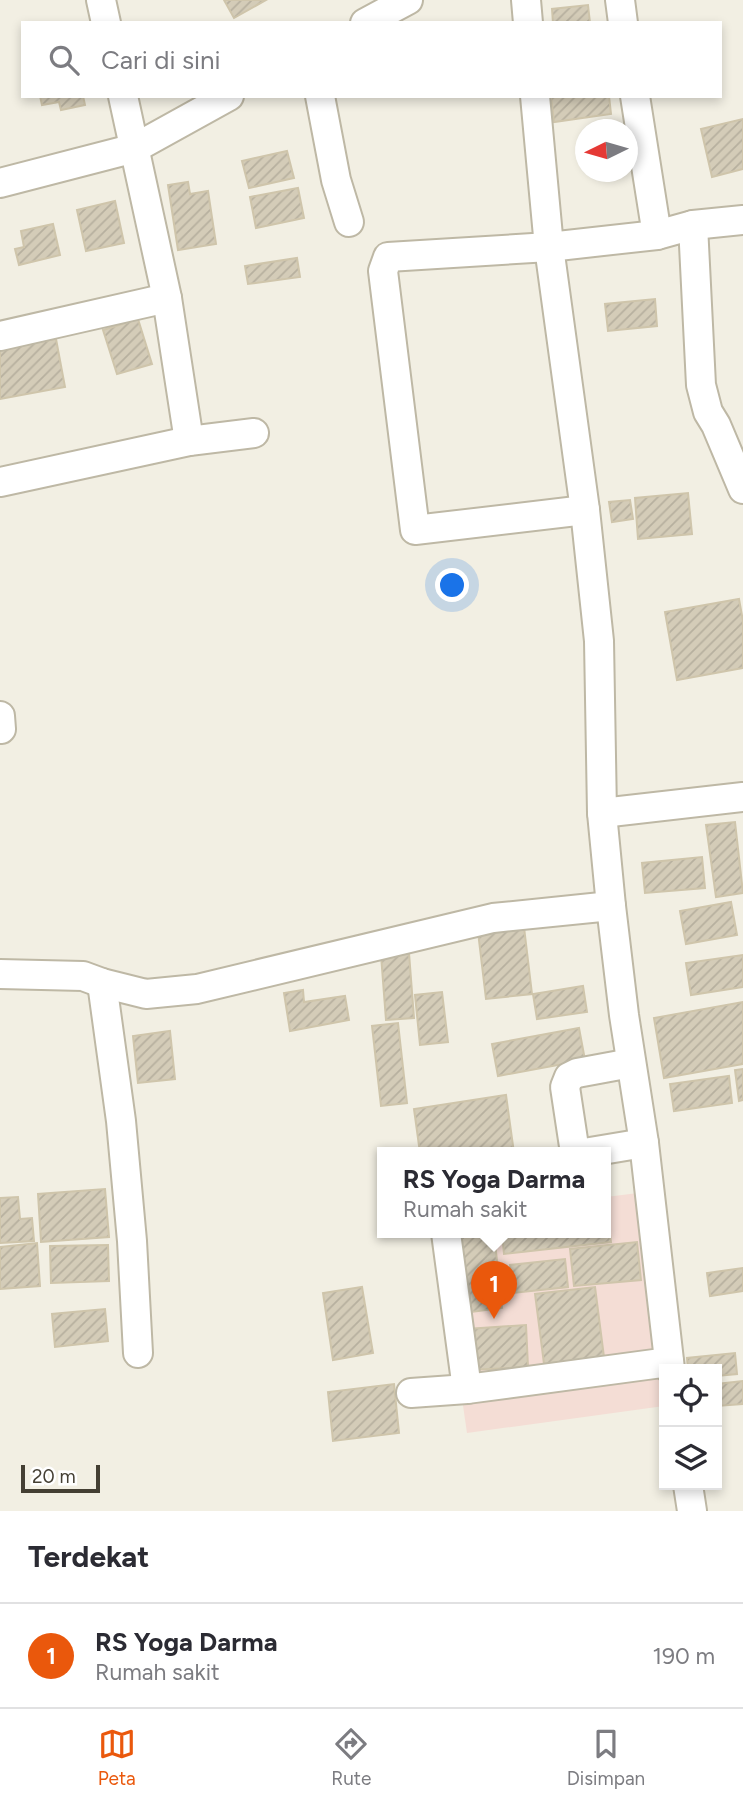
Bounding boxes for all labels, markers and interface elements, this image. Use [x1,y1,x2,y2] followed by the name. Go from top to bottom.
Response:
[21,21,722,98] search box
[45,41,83,79] icon: search
[101,44,221,76] text: Cari di sini
[575,119,638,182] north arrow
[435,568,469,602] your location
[377,1147,611,1238] popup
[403,1163,585,1195] text: RS Yoga Darma
[403,1195,527,1223] text: Rumah sakit
[471,1261,517,1319] pin: 1
[659,1364,722,1490] map controls
[659,1364,722,1427] button: locate
[659,1427,722,1490] button: layers
[21,1462,100,1494] scale bar
[32,1465,76,1488] text: 20 m
[28,1538,149,1575] text: Terdekat
[95,1626,278,1658] text: RS Yoga Darma
[46,1642,56,1670] text: 1
[652,1642,715,1670] text: 190 m
[95,1658,220,1686] text: Rumah sakit
[98,1725,136,1790] tab: Peta
[331,1725,371,1790] tab: Rute
[567,1725,645,1790] tab: Disimpan

